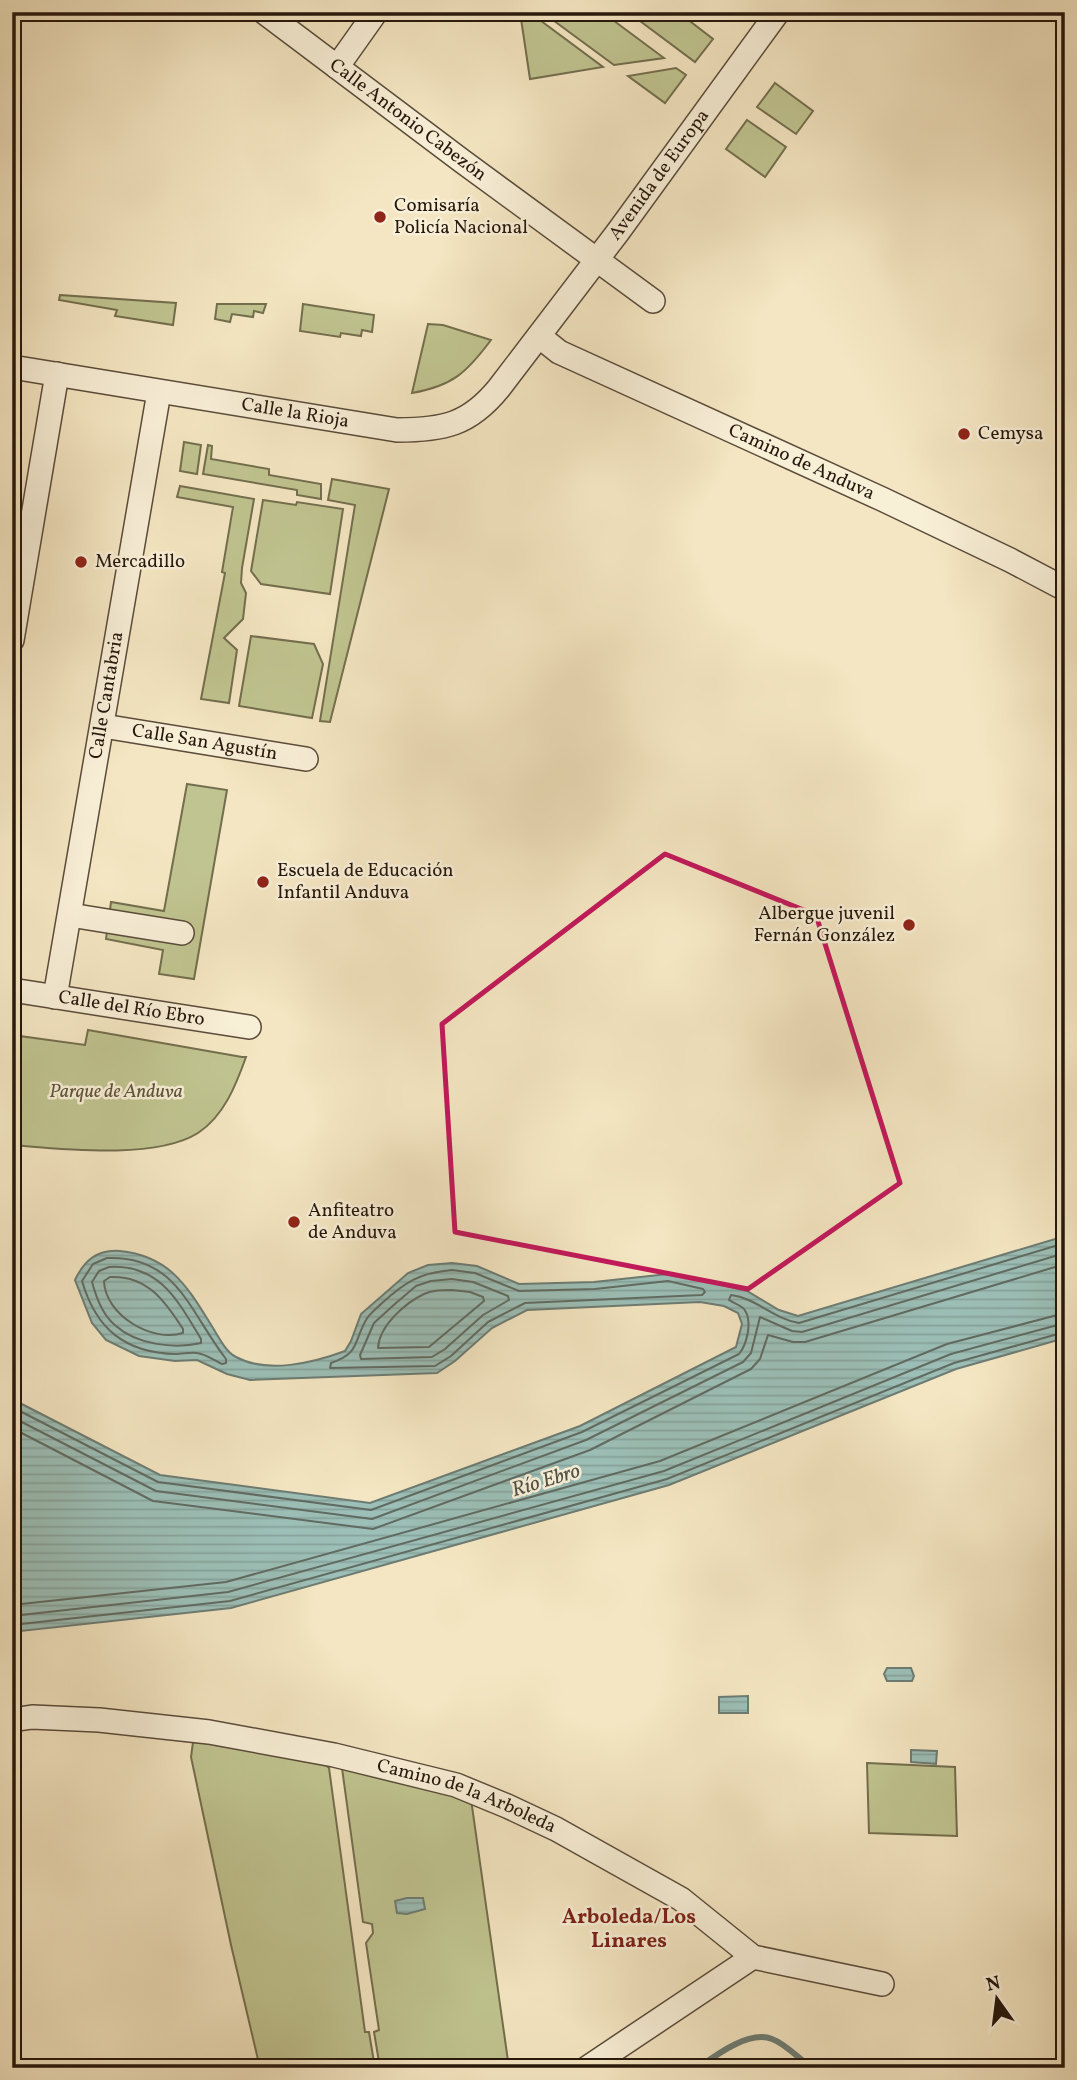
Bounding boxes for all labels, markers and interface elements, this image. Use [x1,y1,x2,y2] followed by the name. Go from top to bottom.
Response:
[324,53,492,188] street label: Calle Antonio Cabezón
[603,104,716,246] street label: Avenida de Europa
[394,193,528,241] place label: Comisaría Policía Nacional
[372,209,388,225] marker: Comisaría Policía Nacional
[239,392,351,435] street label: Calle la Rioja
[724,418,879,507] street label: Camino de Anduva
[978,421,1043,447] place label: Cemysa
[956,426,972,442] marker: Cemysa
[95,549,185,575] place label: Mercadillo
[73,554,89,570] marker: Mercadillo
[83,630,131,761] street label: Calle Cantabria
[130,718,279,767] street label: Calle San Agustín
[277,858,454,906] place label: Escuela de Educación Infantil Anduva
[255,874,271,890] marker: Escuela de Educación Infantil Anduva
[754,901,895,949] place label: Albergue juvenil Fernán González
[901,917,917,933] marker: Albergue juvenil Fernán González
[56,984,207,1033] street label: Calle del Río Ebro
[49,1079,183,1105] park label: Parque de Anduva
[308,1198,397,1246] place label: Anfiteatro de Anduva
[286,1214,302,1230] marker: Anfiteatro de Anduva
[508,1457,584,1505] water label: Río Ebro
[374,1753,560,1840] street label: Camino de la Arboleda
[562,1903,696,1956] district label: Arboleda/Los Linares
[962,1965,1032,2035] north arrow
[984,1970,1003,1999] text: N

